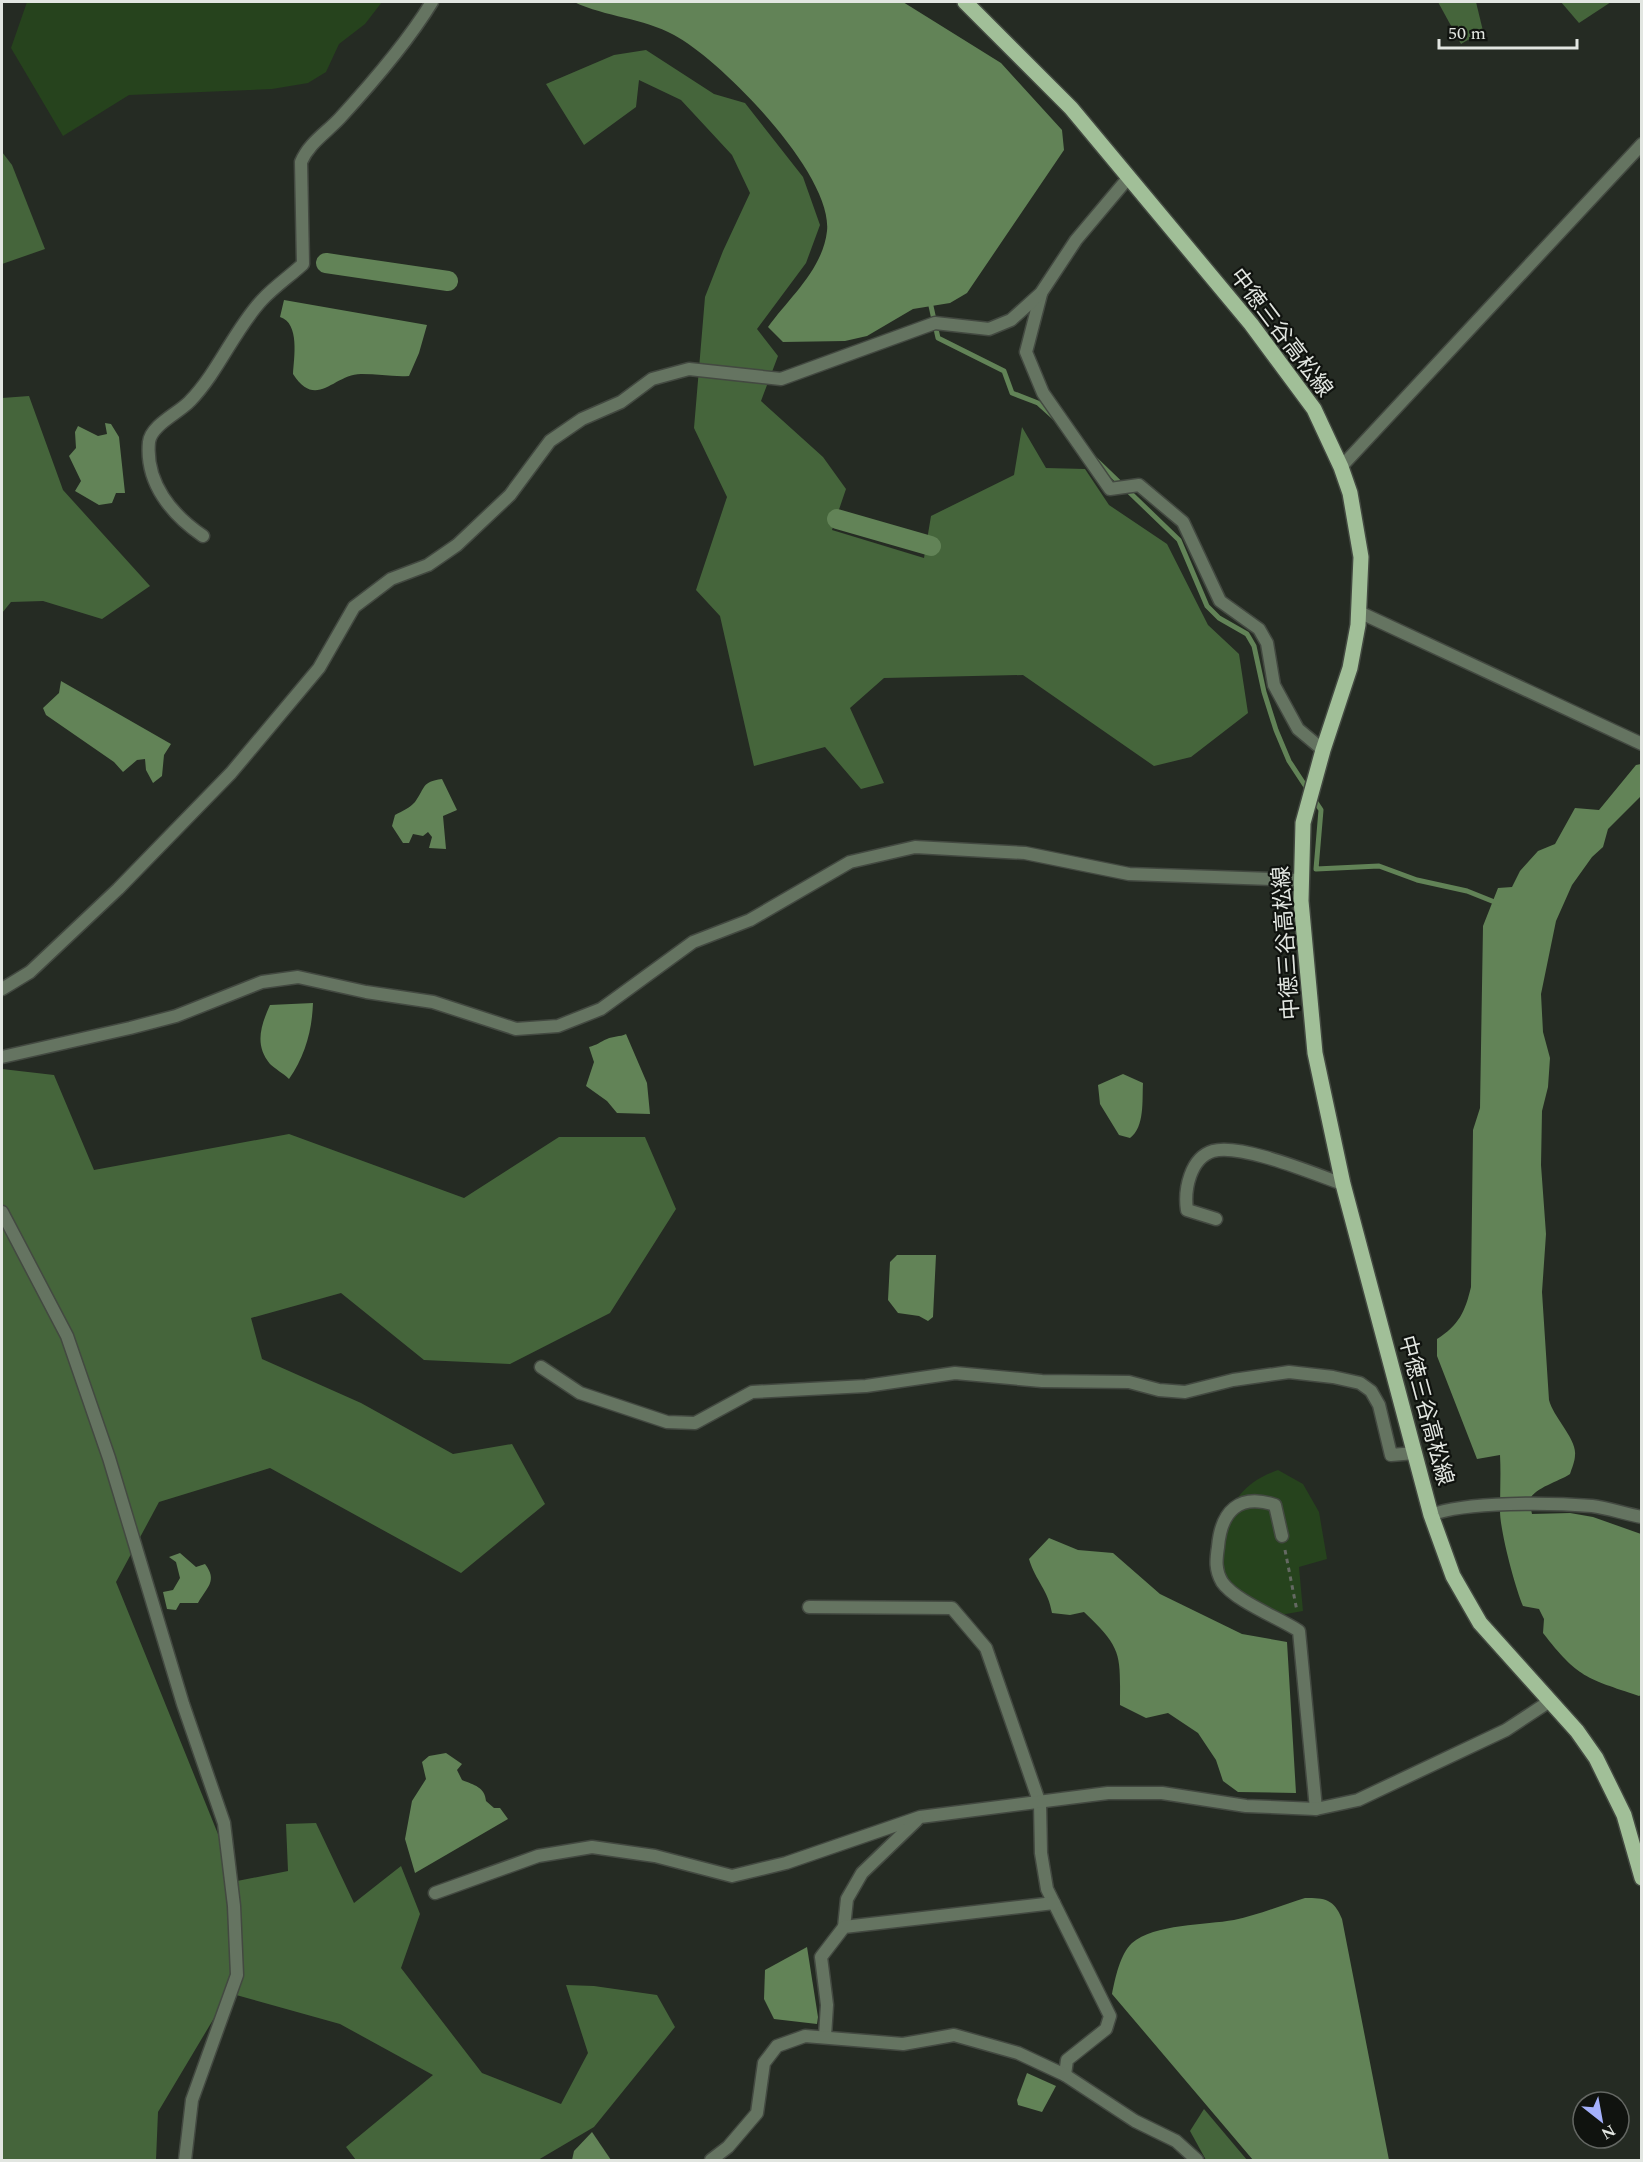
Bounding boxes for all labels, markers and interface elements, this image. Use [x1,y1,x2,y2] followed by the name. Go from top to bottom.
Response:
[1439,12,1577,50] scale bar
[1448,20,1486,47] text: 50 m
[1221,261,1340,404] street label: 中徳三谷高松線
[1265,865,1308,1021] street label: 中徳三谷高松線
[1390,1332,1461,1489] street label: 中徳三谷高松線
[1571,2090,1631,2150] north arrow
[1596,2118,1620,2146] text: N

